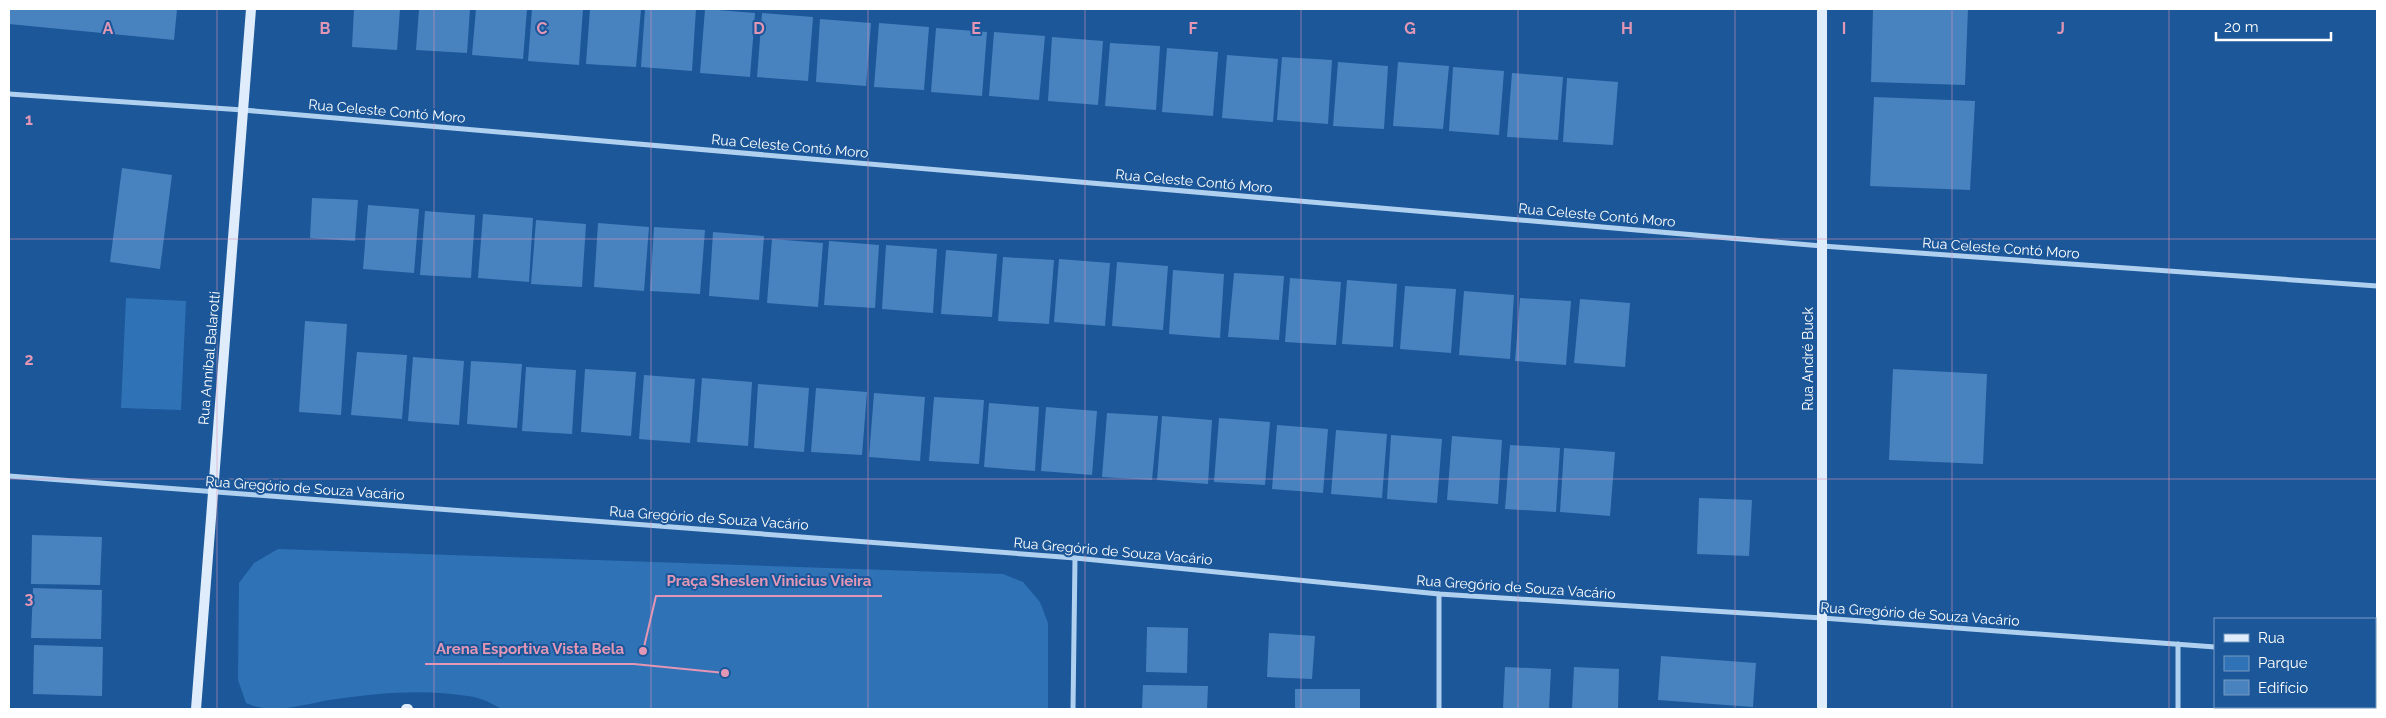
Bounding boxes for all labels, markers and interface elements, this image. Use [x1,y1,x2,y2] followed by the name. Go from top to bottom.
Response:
[2216,10,2331,42] scale bar
[2224,18,2259,36] text: 20 m
[103,19,114,38] text: A
[320,19,331,38] text: B
[537,19,548,38] text: C
[753,19,765,38] text: D
[971,19,981,38] text: E
[1188,19,1198,38] text: F
[1404,19,1416,38] text: G
[1621,19,1633,38] text: H
[1842,19,1846,38] text: I
[2057,19,2065,38] text: J
[308,96,466,126] street label: Rua Celeste Contó Moro
[25,110,33,129] text: 1
[711,131,869,161] street label: Rua Celeste Contó Moro
[1115,166,1273,196] street label: Rua Celeste Contó Moro
[1518,200,1676,230] street label: Rua Celeste Contó Moro
[1922,235,2080,261] street label: Rua Celeste Contó Moro
[195,291,223,425] street label: Rua Anníbal Balarotti
[1800,307,1816,411] street label: Rua André Buck
[24,350,34,369] text: 2
[205,473,405,503] street label: Rua Gregório de Souza Vacário
[609,503,809,533] street label: Rua Gregório de Souza Vacário
[1013,534,1213,568] street label: Rua Gregório de Souza Vacário
[656,566,882,596] callout: Praça Sheslen Vinicius Vieira
[667,572,872,590] text: Praça Sheslen Vinicius Vieira
[1416,572,1616,602] street label: Rua Gregório de Souza Vacário
[25,589,34,608] text: 3
[1820,599,2020,629] street label: Rua Gregório de Souza Vacário
[2214,618,2376,708] legend
[2258,629,2285,647] text: Rua
[425,634,634,664] callout: Arena Esportiva Vista Bela
[436,640,624,658] text: Arena Esportiva Vista Bela
[2258,654,2308,672] text: Parque
[2258,679,2308,697] text: Edifício

